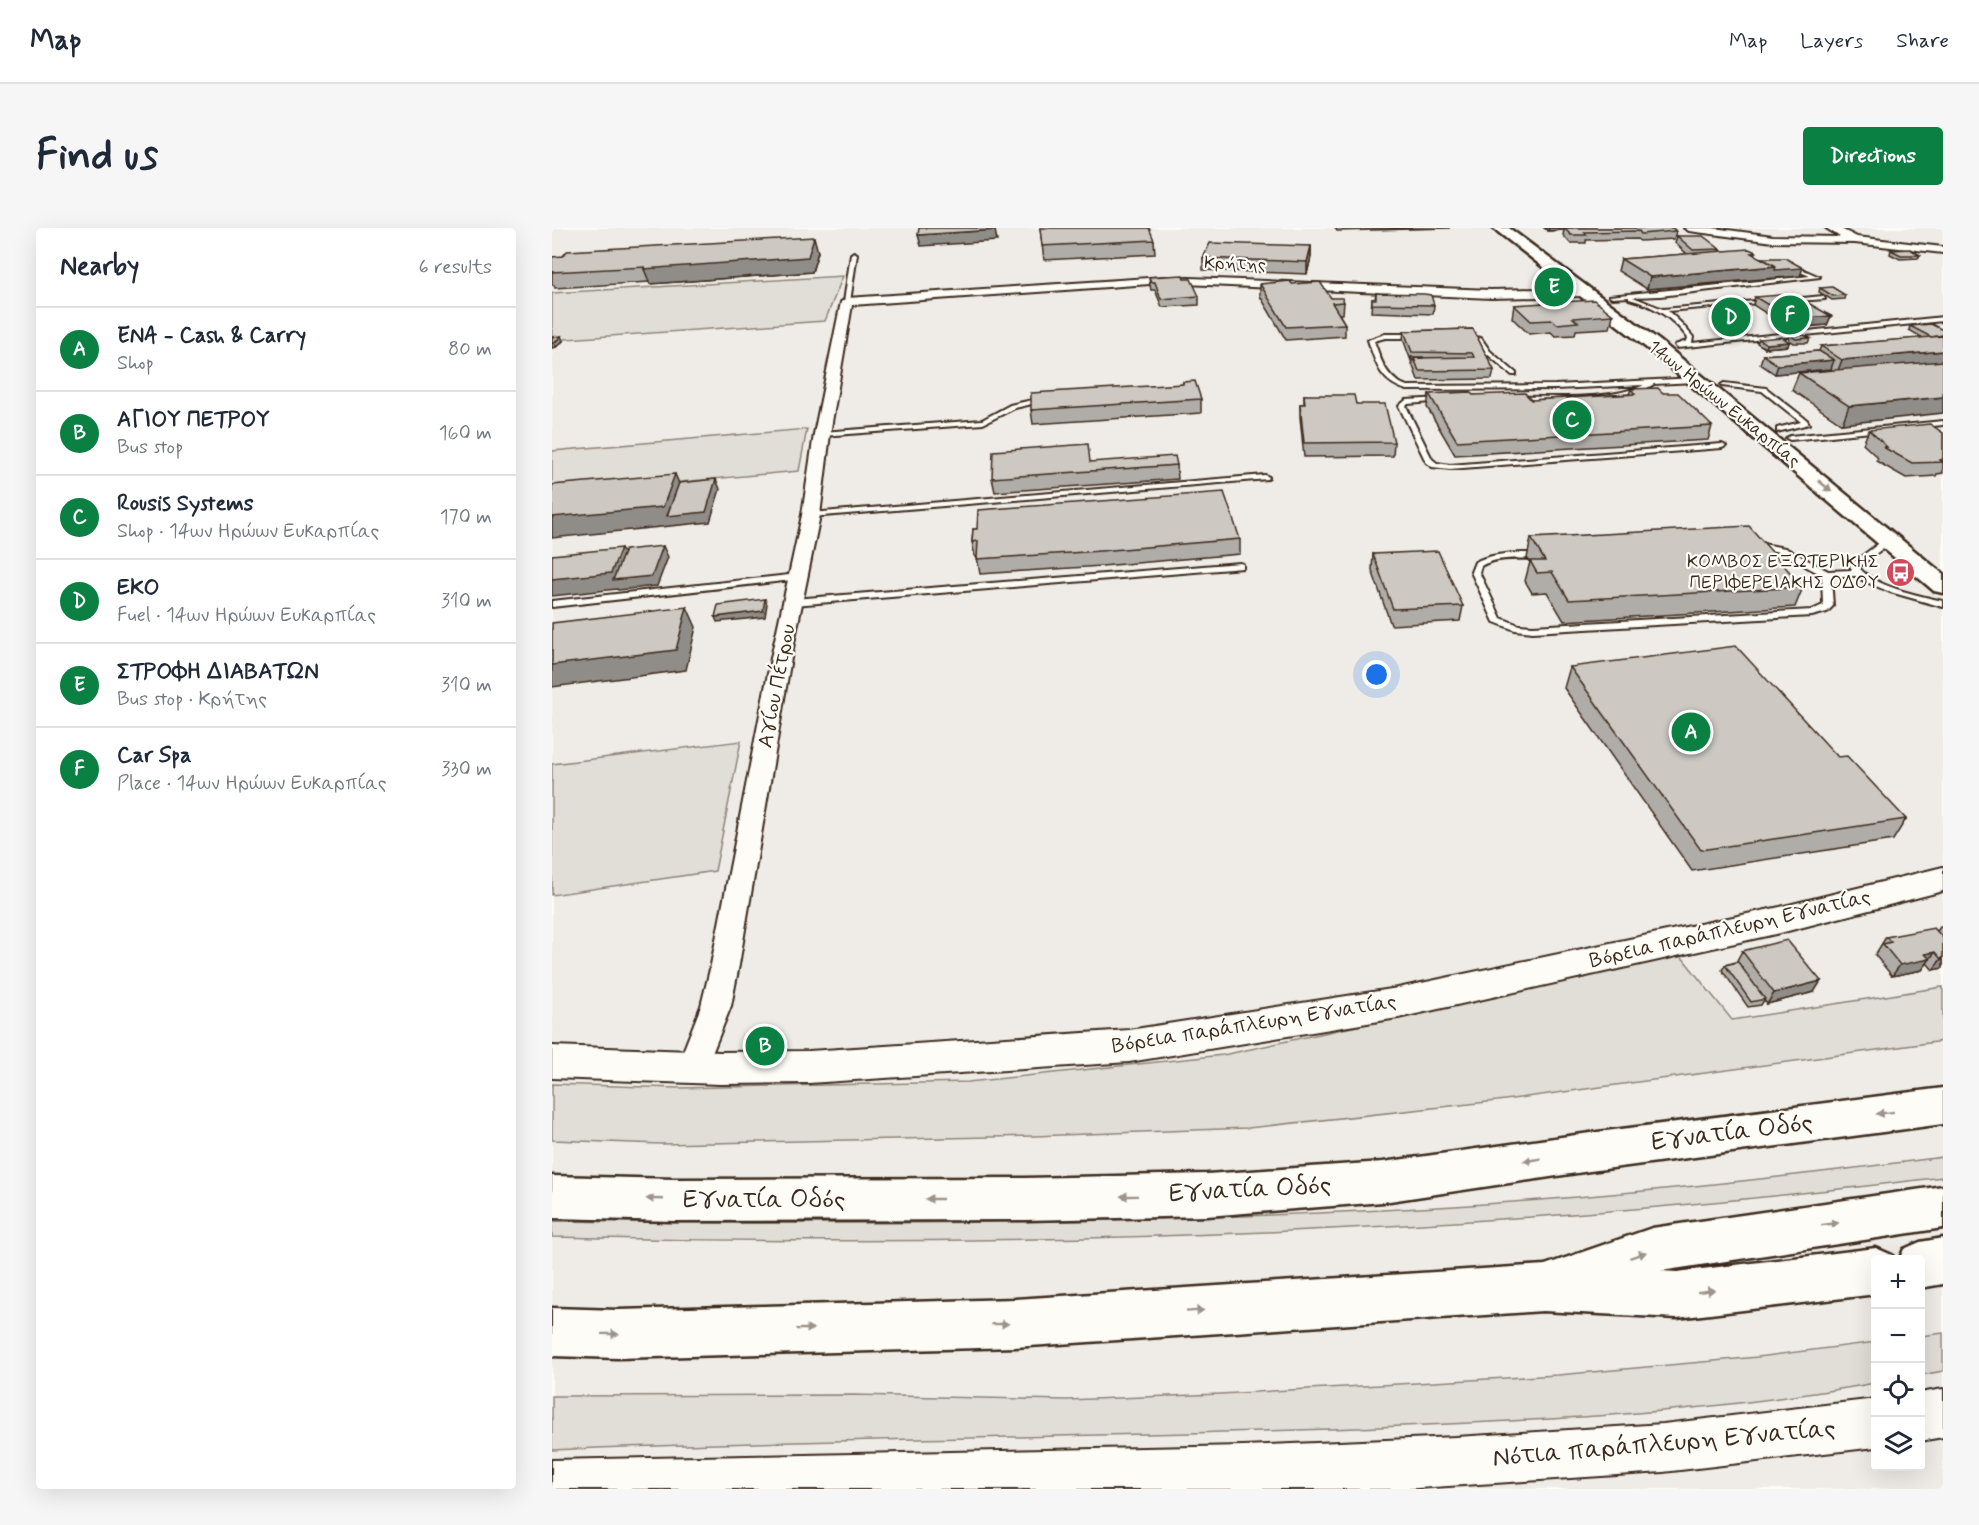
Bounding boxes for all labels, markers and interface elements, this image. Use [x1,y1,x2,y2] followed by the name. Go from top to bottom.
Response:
[30,23,81,60] text: Map
[1729,27,1767,55] text: Map
[1800,27,1863,55] text: Layers
[1896,27,1949,55] text: Share
[1803,127,1943,185] button: Directions
[36,129,158,184] text: Find us
[60,250,139,284] text: Nearby
[1204,251,1266,277] street label: Κρήτης
[419,254,492,281] text: 6 results
[1534,264,1574,310] pin: E
[1770,292,1810,338] pin: F
[1712,294,1750,340] pin: D
[117,322,306,350] text: ENA - Cash & Carry
[1643,335,1805,473] street label: 14ων Ηρώων Ευκαρπίας
[73,336,86,363] text: A
[448,336,492,363] text: 80 m
[117,350,154,377] text: Shop
[1552,398,1592,442] pin: C
[117,406,270,434] text: ΑΓΙΟΥ ΠΕΤΡΟΥ
[73,420,86,447] text: B
[439,420,492,447] text: 160 m
[117,434,183,461] text: Bus stop
[1817,480,1833,493] one-way arrow
[117,490,254,518] text: Rousis Systems
[72,504,87,531] text: C
[440,504,492,531] text: 170 m
[117,518,379,545] text: Shop · 14ων Ηρώων Ευκαρπίας
[1687,550,1879,595] place label: ΚΟΜΒΟΣ ΕΞΩΤΕΡΙΚΗΣ ΠΕΡΙΦΕΡΕΙΑΚΗΣ ΟΔΟΥ
[1884,556,1916,588] bus stop icon: ΚΟΜΒΟΣ ΕΞΩΤΕΡΙΚΗΣ ΠΕΡΙΦΕΡΕΙΑΚΗΣ ΟΔΟΥ
[117,574,160,602] text: ΕΚΟ
[73,588,86,615] text: D
[441,588,492,615] text: 310 m
[117,602,376,629] text: Fuel · 14ων Ηρώων Ευκαρπίας
[750,621,803,750] street label: Αγίου Πέτρου
[117,658,319,686] text: ΣΤΡΟΦΗ ΔΙΑΒΑΤΩΝ
[1362,660,1391,689] your location
[74,672,85,699] text: E
[441,672,492,699] text: 310 m
[117,686,267,713] text: Bus stop · Κρήτης
[1672,710,1710,754] pin: A
[117,742,192,770] text: Car Spa
[74,756,85,783] text: F
[441,756,492,783] text: 330 m
[117,770,387,797] text: Place · 14ων Ηρώων Ευκαρπίας
[1587,883,1873,975] street label: Βόρεια παράπλευρη Εγνατίας
[1110,988,1398,1060] street label: Βόρεια παράπλευρη Εγνατίας
[746,1024,784,1068] pin: B
[1649,1106,1815,1160] street label: Εγνατία Οδός
[1875,1109,1894,1118] one-way arrow
[1522,1156,1541,1165] one-way arrow
[1168,1169,1332,1211] street label: Εγνατία Οδός
[683,1183,845,1217] street label: Εγνατία Οδός
[1119,1192,1138,1201] one-way arrow
[925,1194,944,1204] one-way arrow
[646,1195,665,1204] one-way arrow
[1821,1219,1840,1228] one-way arrow
[1629,1250,1647,1260] one-way arrow
[1871,1255,1925,1471] map controls
[1871,1255,1925,1309] button: +
[1697,1286,1716,1296] one-way arrow
[1185,1307,1204,1316] one-way arrow
[1871,1309,1925,1363] button: −
[991,1319,1010,1329] one-way arrow
[796,1324,815,1334] one-way arrow
[601,1329,620,1338] one-way arrow
[1871,1363,1925,1417] button: locate
[1491,1412,1837,1476] street label: Νότια παράπλευρη Εγνατίας
[1871,1417,1925,1471] button: layers

